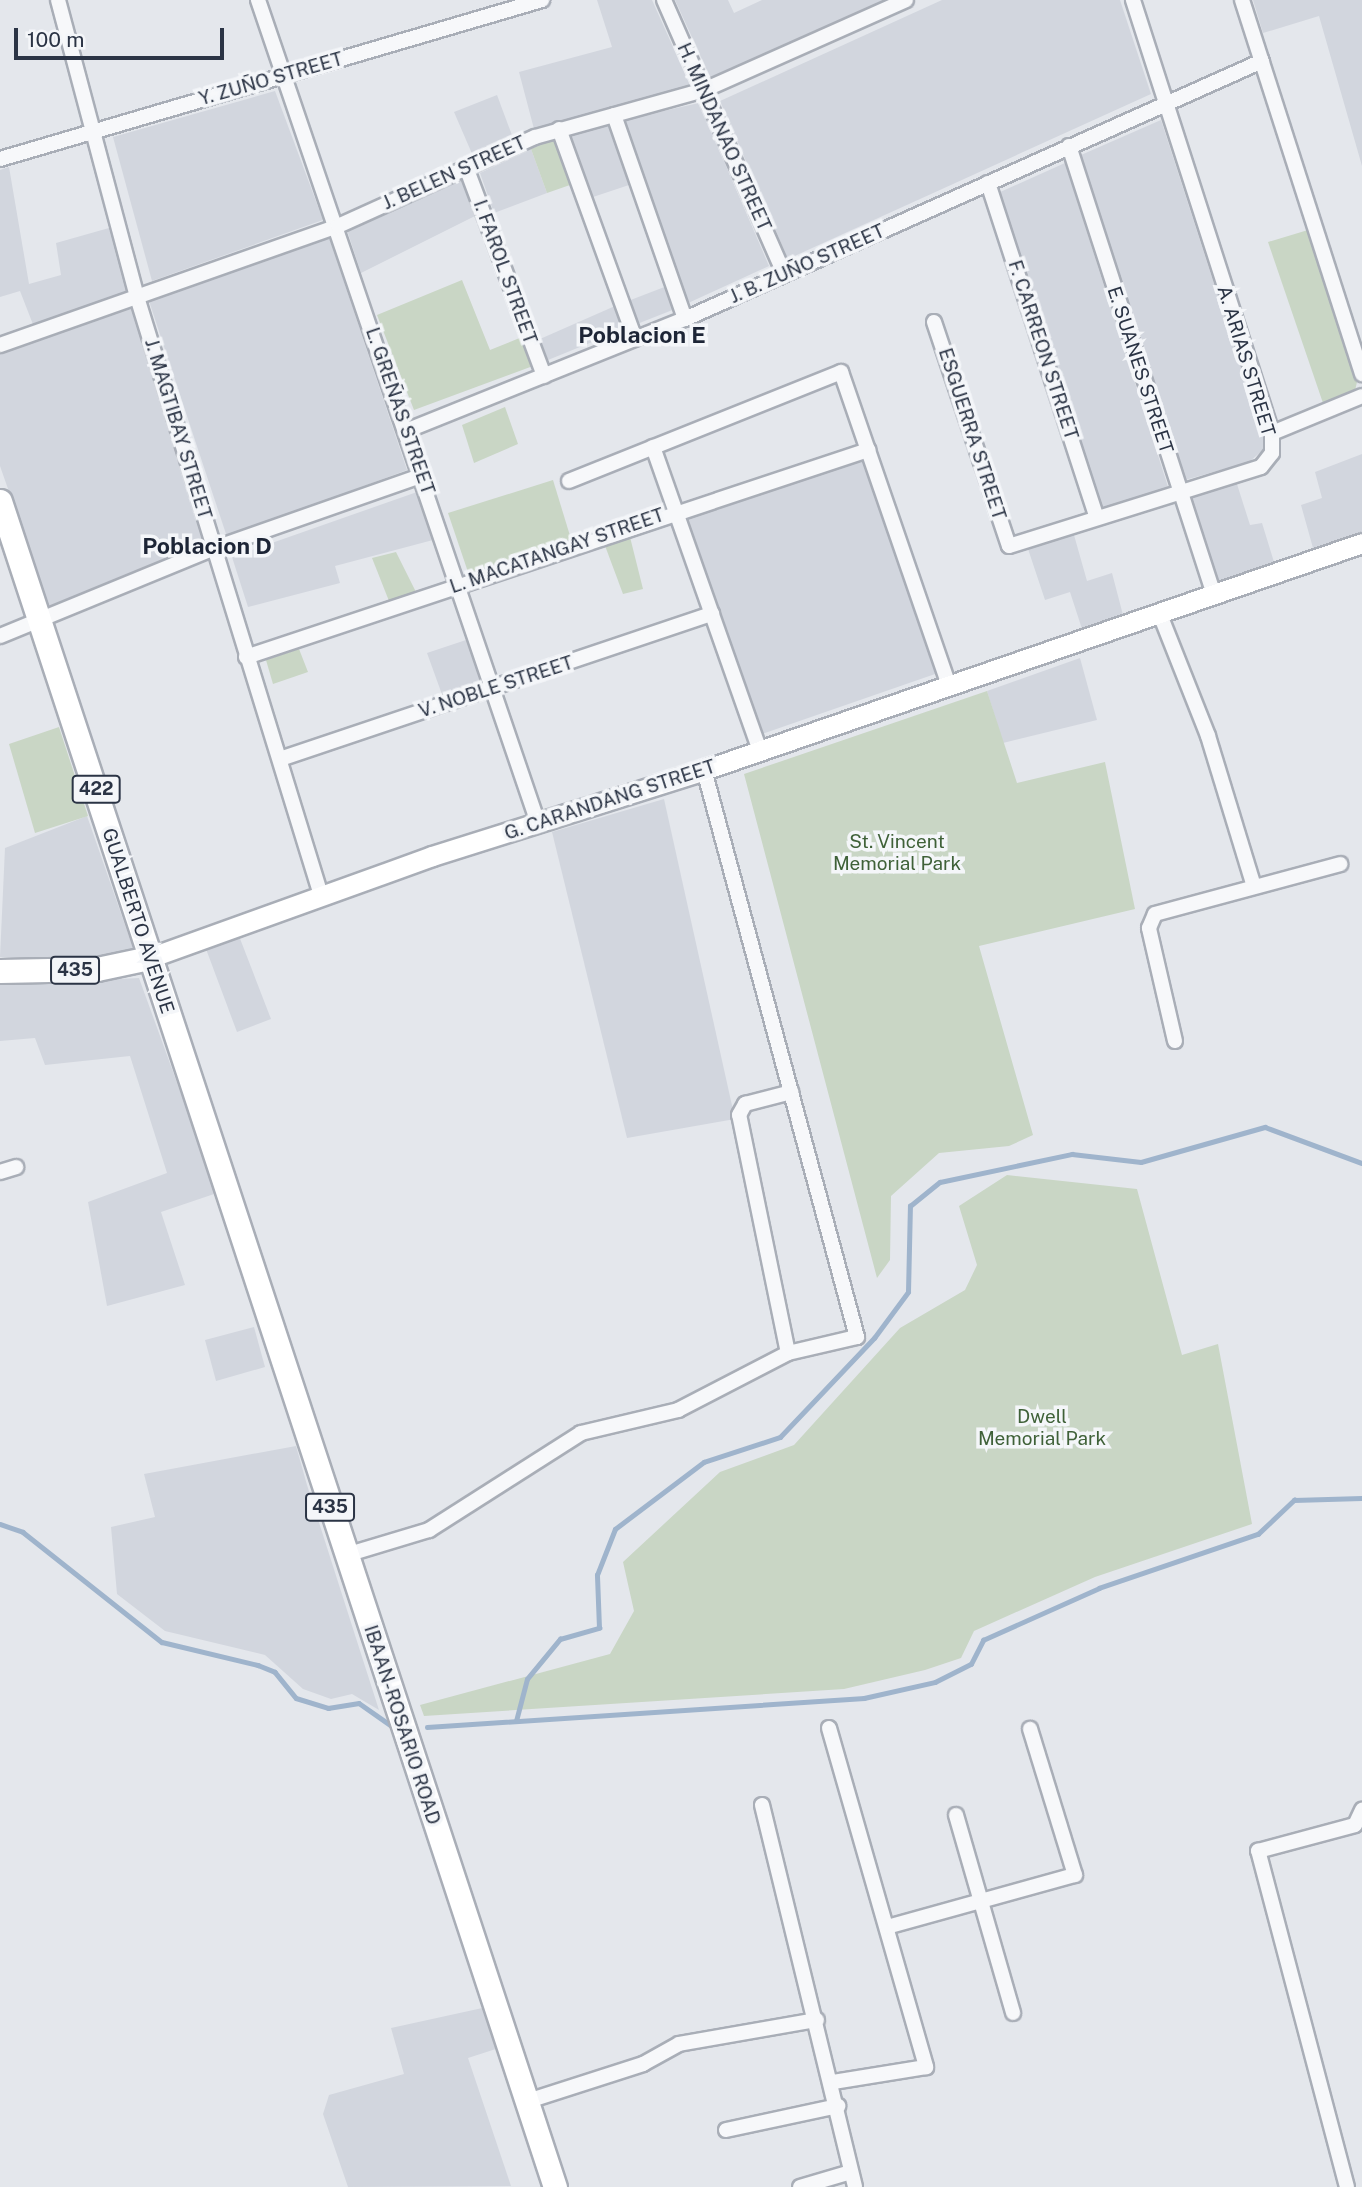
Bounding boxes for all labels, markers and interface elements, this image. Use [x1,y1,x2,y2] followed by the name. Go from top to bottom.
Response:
[18,14,228,58] scale bar
[27,27,84,52] text: 100 m
[672,39,776,235] street label: H. MINDANAO STREET
[196,48,346,110] street label: Y. ZUÑO STREET
[379,131,529,215] street label: J. BELEN STREET
[468,197,542,347] street label: I. FAROL STREET
[726,219,888,309] street label: J. B. ZUÑO STREET
[1003,257,1083,443] street label: F. CARREON STREET
[1212,283,1280,439] street label: A. ARIAS STREET
[1102,284,1178,456] street label: E. SUANES STREET
[578,321,706,349] district label: Poblacion E
[361,324,439,498] street label: L. GREÑAS STREET
[140,336,216,522] street label: J. MAGTIBAY STREET
[933,345,1011,523] street label: ESGUERRA STREET
[447,503,667,599] street label: L. MACATANGAY STREET
[142,532,272,560] district label: Poblacion D
[416,651,576,723] street label: V. NOBLE STREET
[502,755,718,845] street label: G. CARANDANG STREET
[72,774,120,804] road number: 422
[97,825,179,1017] street label: GUALBERTO AVENUE
[833,831,961,875] park label: St. Vincent Memorial Park
[49,956,101,985] road number: 435
[978,1406,1106,1450] park label: Dwell Memorial Park
[304,1492,356,1522] road number: 435
[359,1622,445,1828] street label: IBAAN-ROSARIO ROAD

